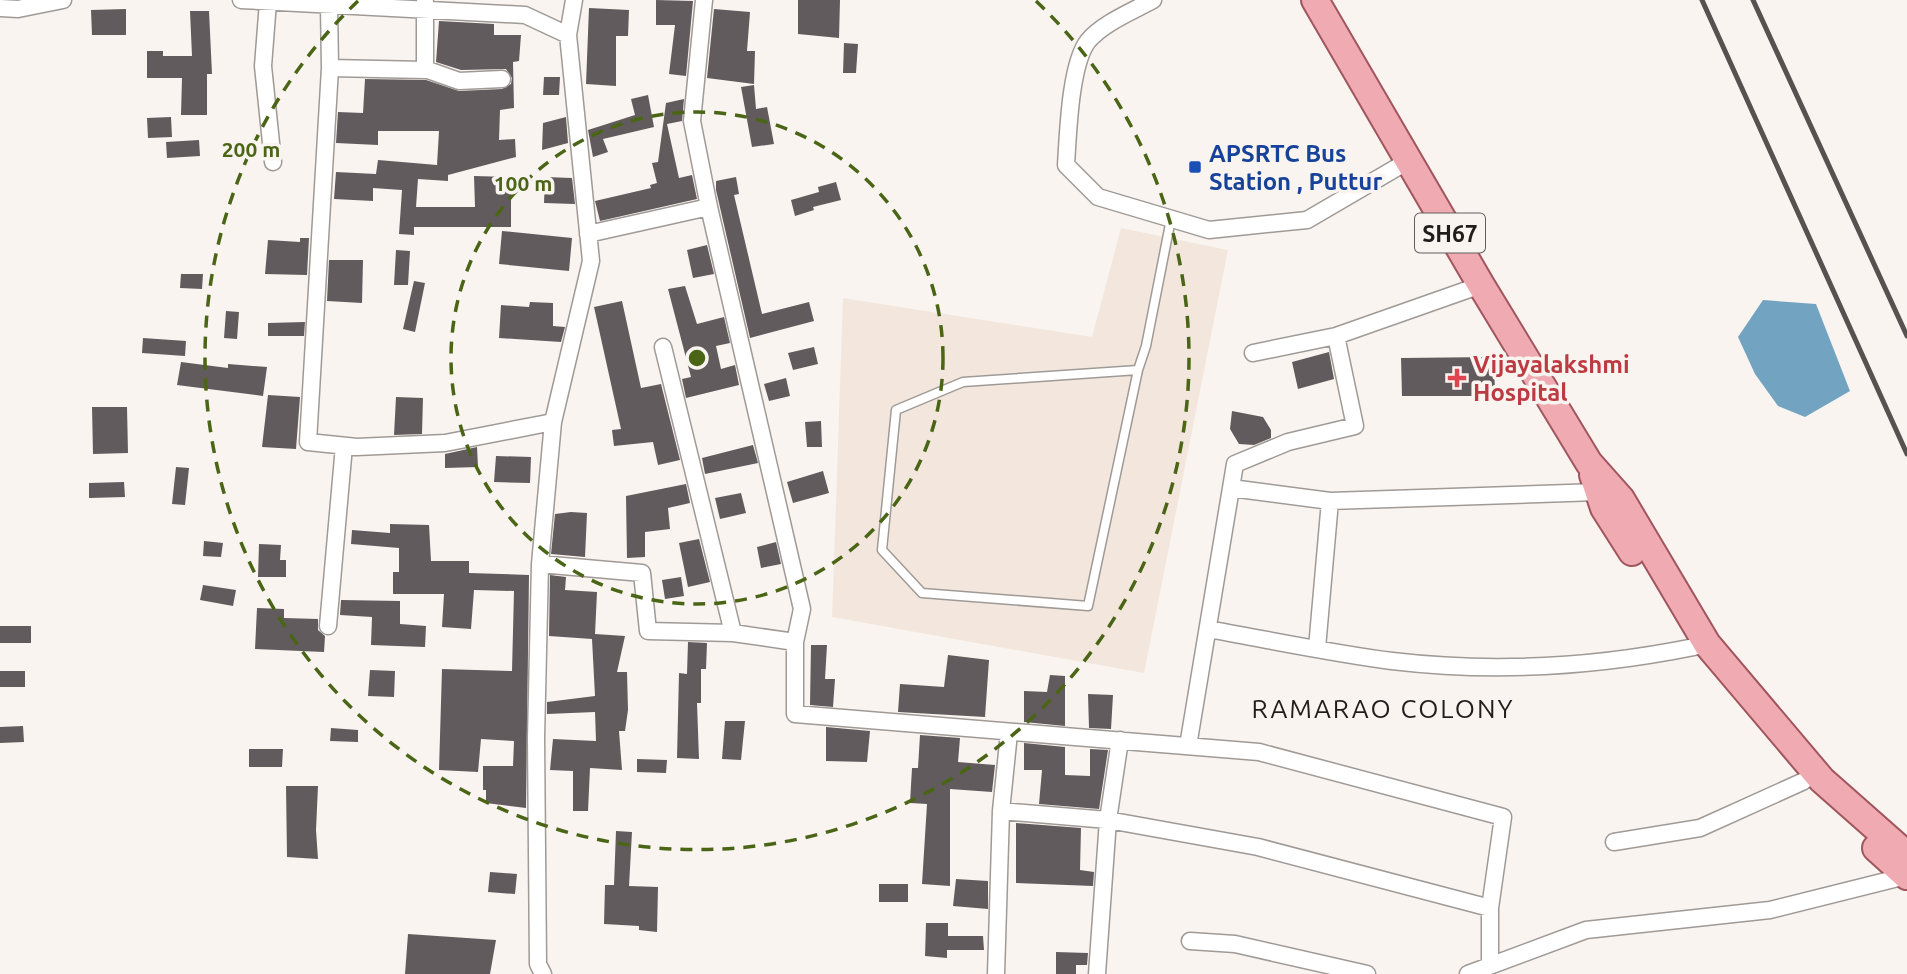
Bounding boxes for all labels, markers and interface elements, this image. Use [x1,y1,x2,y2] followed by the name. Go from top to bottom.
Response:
[222,137,280,161] text: 200 m
[1209,140,1382,195] place label: APSRTC Bus Station , Puttur
[1187,159,1203,175] marker: APSRTC Bus Station , Puttur
[494,171,552,195] text: 100 m
[1415,214,1485,252] road number: SH67
[685,346,709,370] centre of rings
[1473,351,1630,406] place label: Vijayalakshmi Hospital
[1447,368,1467,388] marker: Vijayalakshmi Hospital
[1251,694,1515,723] district label: RAMARAO COLONY

